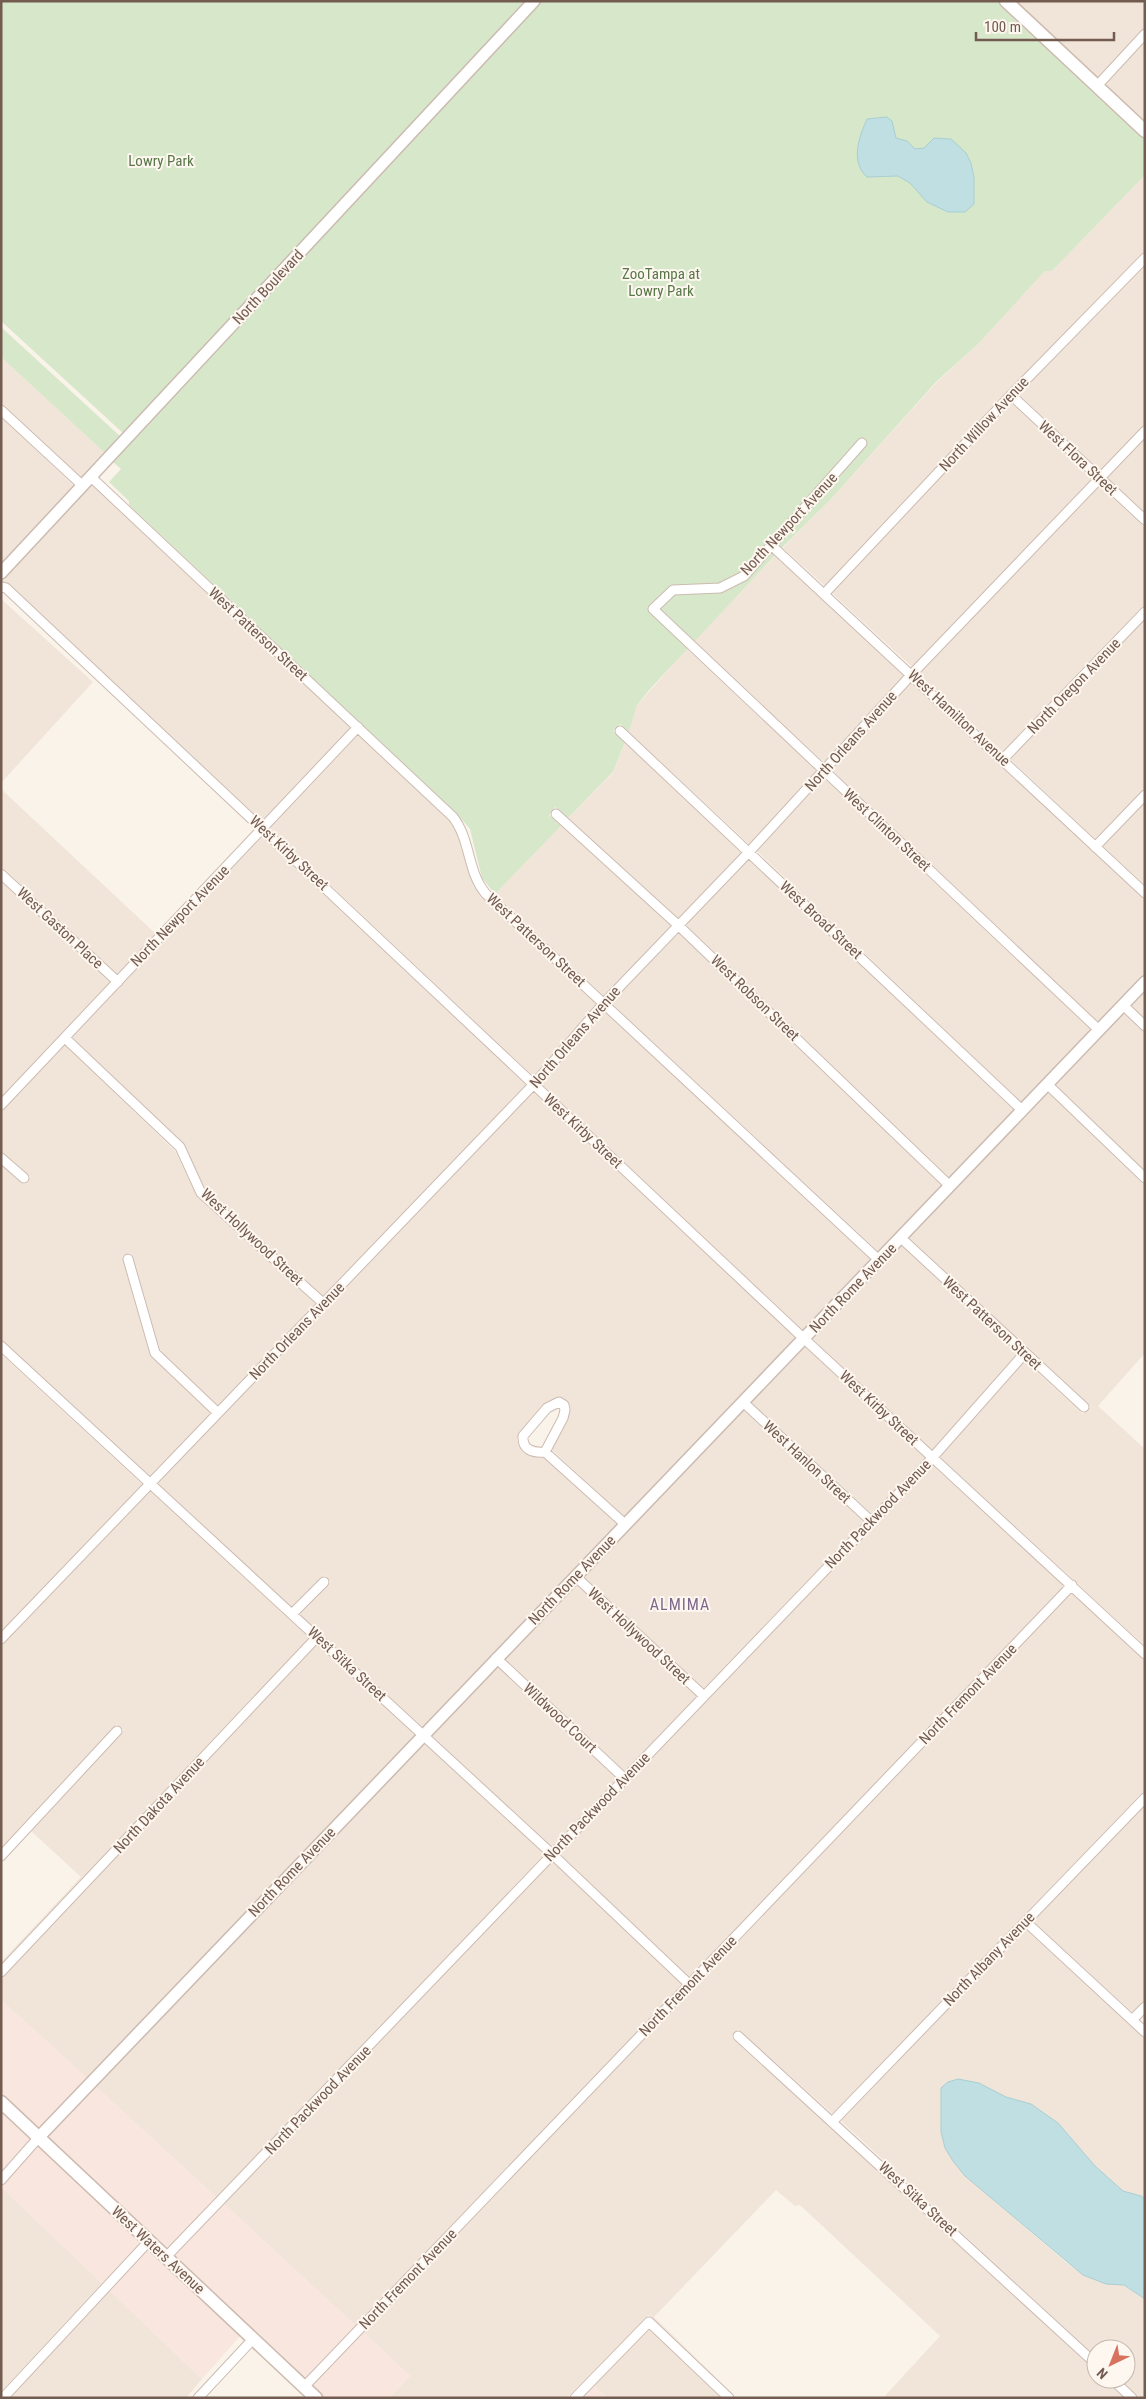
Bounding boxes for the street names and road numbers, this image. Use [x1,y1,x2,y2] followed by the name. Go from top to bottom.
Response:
[229,246,307,328] street label: North Boulevard
[936,373,1032,475] street label: North Willow Avenue
[1035,417,1121,499] street label: West Flora Street
[737,469,841,579] street label: North Newport Avenue
[205,583,311,685] street label: West Patterson Street
[1024,634,1124,738] street label: North Oregon Avenue
[904,666,1014,770] street label: West Hamilton Avenue
[801,687,901,795] street label: North Orleans Avenue
[839,785,935,875] street label: West Clinton Street
[246,812,332,894] street label: West Kirby Street
[127,862,233,970] street label: North Newport Avenue
[776,877,866,963] street label: West Broad Street
[13,883,107,973] street label: West Gaston Place
[483,889,589,991] street label: West Patterson Street
[707,951,803,1045] street label: West Robson Street
[526,982,624,1092] street label: North Orleans Avenue
[540,1090,626,1172] street label: West Kirby Street
[197,1185,307,1289] street label: West Hollywood Street
[806,1240,900,1336] street label: North Rome Avenue
[939,1272,1045,1374] street label: West Patterson Street
[246,1278,348,1384] street label: North Orleans Avenue
[836,1367,922,1449] street label: West Kirby Street
[759,1417,855,1507] street label: West Hanlon Street
[821,1456,935,1572] street label: North Packwood Avenue
[525,1532,619,1628] street label: North Rome Avenue
[584,1584,694,1688] street label: West Hollywood Street
[304,1623,390,1705] street label: West Sitka Street
[915,1640,1021,1748] street label: North Fremont Avenue
[519,1679,601,1757] street label: Wildwood Court
[540,1749,654,1865] street label: North Packwood Avenue
[110,1753,208,1857] street label: North Dakota Avenue
[245,1824,339,1920] street label: North Rome Avenue
[940,1908,1038,2010] street label: North Albany Avenue
[635,1932,741,2040] street label: North Fremont Avenue
[261,2042,375,2158] street label: North Packwood Avenue
[875,2158,961,2240] street label: West Sitka Street
[108,2202,208,2298] street label: West Waters Avenue
[355,2225,461,2333] street label: North Fremont Avenue

